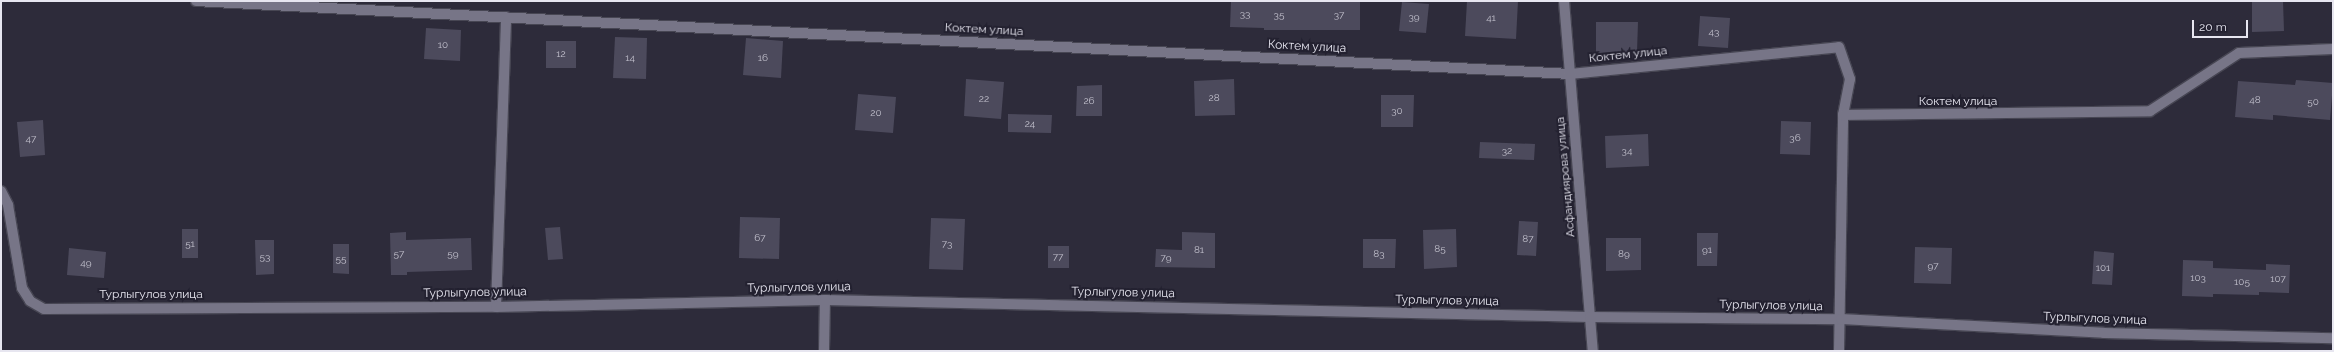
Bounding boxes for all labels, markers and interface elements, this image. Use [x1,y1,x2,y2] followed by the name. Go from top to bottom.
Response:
[1240,8,1250,20] house number: 33
[1274,9,1284,21] house number: 35
[1334,9,1344,21] house number: 37
[1408,11,1420,23] house number: 39
[1486,12,1496,24] house number: 41
[2194,12,2250,38] scale bar
[2199,20,2227,34] text: 20 m
[944,21,1024,39] street label: Коктем улица
[1709,26,1719,38] house number: 43
[1267,38,1347,56] street label: Коктем улица
[438,39,448,51] house number: 10
[1588,44,1668,66] street label: Коктем улица
[556,48,566,60] house number: 12
[625,52,635,64] house number: 14
[758,52,768,64] house number: 16
[1208,92,1220,104] house number: 28
[979,93,989,105] house number: 22
[2249,94,2261,106] house number: 48
[1083,95,1095,107] house number: 26
[1919,95,1997,109] street label: Коктем улица
[2307,96,2319,108] house number: 50
[1391,105,1403,117] house number: 30
[870,107,882,119] house number: 20
[1554,116,1578,238] street label: Асфандиярова улица
[1025,118,1035,130] house number: 24
[1789,132,1801,144] house number: 36
[26,133,36,145] house number: 47
[1502,145,1512,157] house number: 32
[1622,145,1632,157] house number: 34
[754,232,766,244] house number: 67
[1522,233,1534,245] house number: 87
[185,238,195,250] house number: 51
[942,238,952,250] house number: 73
[1434,243,1446,255] house number: 85
[1194,244,1204,256] house number: 81
[1702,244,1712,256] house number: 91
[394,248,404,260] house number: 57
[447,248,459,260] house number: 59
[1373,248,1385,260] house number: 83
[1618,248,1630,260] house number: 89
[260,251,270,263] house number: 53
[1053,251,1063,263] house number: 77
[1160,252,1172,264] house number: 79
[336,253,346,265] house number: 55
[80,257,92,269] house number: 49
[1927,260,1939,272] house number: 97
[2096,262,2110,274] house number: 101
[2190,272,2206,284] house number: 103
[2270,273,2286,285] house number: 107
[2234,276,2250,288] house number: 105
[747,280,851,296] street label: Турлыгулов улица
[423,285,527,301] street label: Турлыгулов улица
[1071,285,1175,301] street label: Турлыгулов улица
[99,288,203,302] street label: Турлыгулов улица
[1395,293,1499,309] street label: Турлыгулов улица
[1719,298,1823,314] street label: Турлыгулов улица
[2043,310,2147,328] street label: Турлыгулов улица

